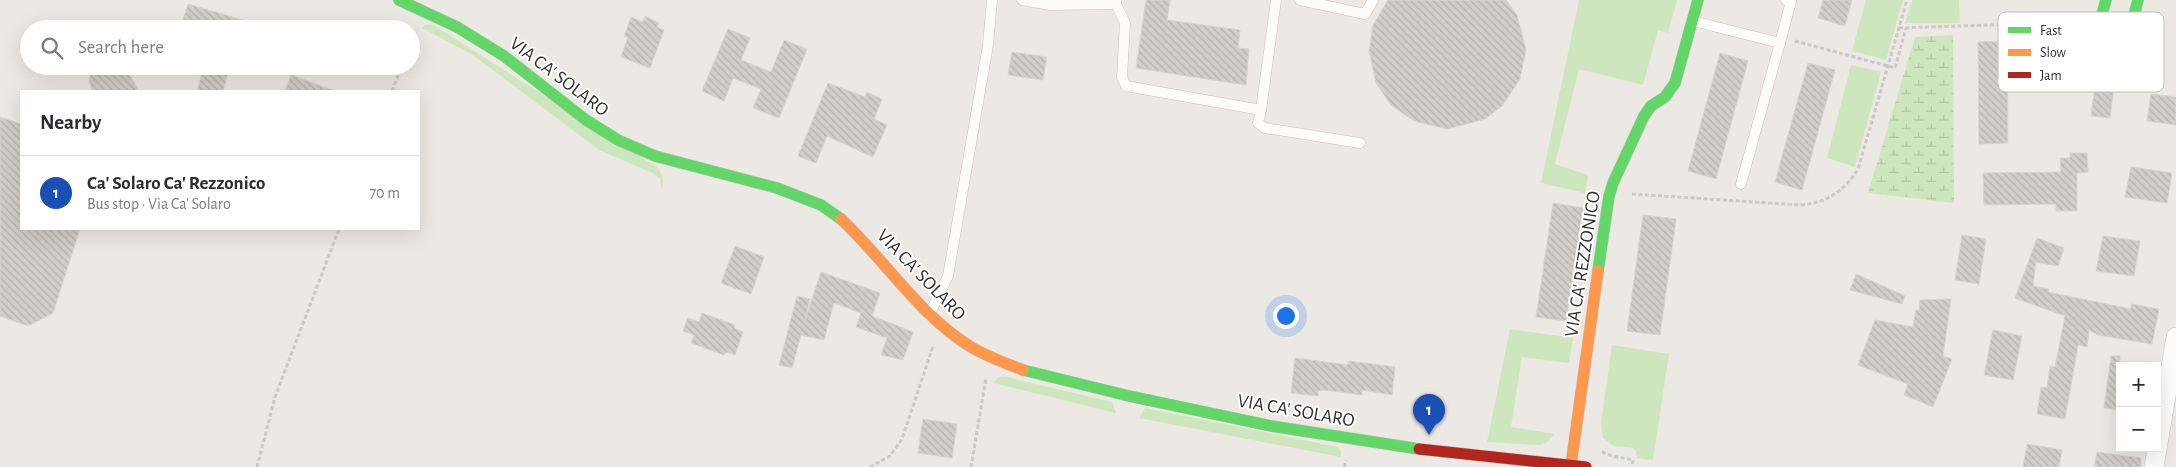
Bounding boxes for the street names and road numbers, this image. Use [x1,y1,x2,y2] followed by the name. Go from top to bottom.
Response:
[506,34,612,120] street label: VIA CA' SOLARO
[1562,190,1604,338] street label: VIA CA' REZZONICO
[873,226,969,324] street label: VIA CA' SOLARO
[1236,391,1356,431] street label: VIA CA' SOLARO

